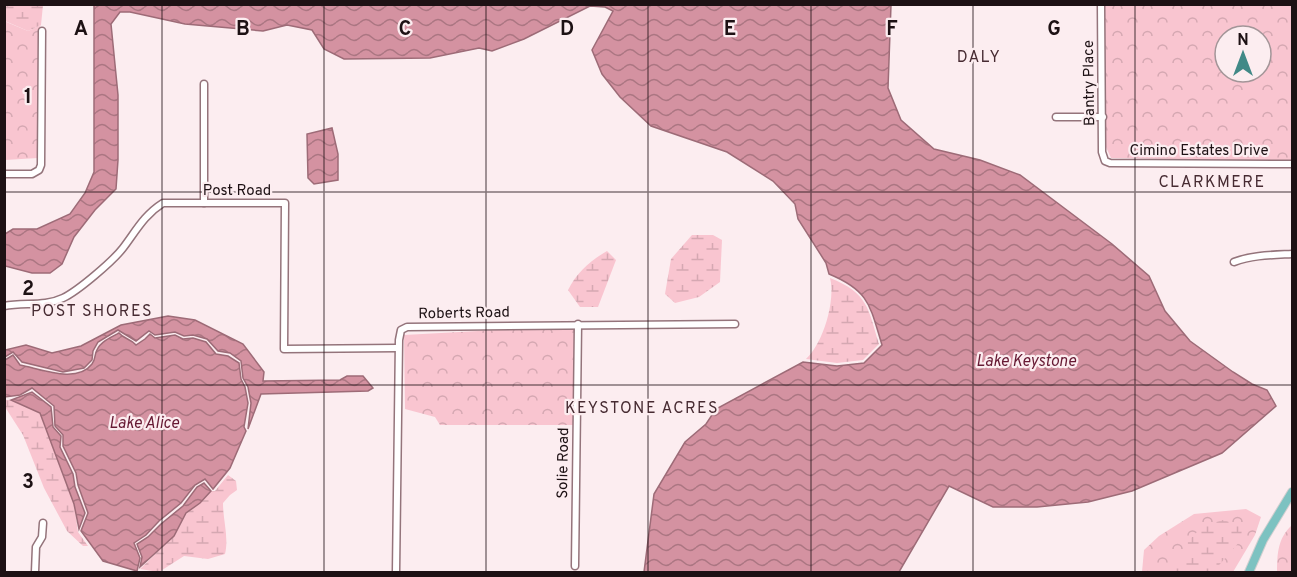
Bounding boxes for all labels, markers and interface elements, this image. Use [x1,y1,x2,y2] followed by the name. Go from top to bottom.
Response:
[74,17,88,43] text: A
[236,17,250,43] text: B
[399,17,411,43] text: C
[560,17,574,43] text: D
[724,17,736,43] text: E
[886,17,898,43] text: F
[1047,17,1061,43] text: G
[1213,24,1273,84] north arrow
[1237,31,1249,51] text: N
[1080,40,1100,126] street label: Bantry Place
[957,48,1001,68] district label: DALY
[24,85,32,111] text: 1
[1130,142,1268,161] street label: Cimino Estates Drive
[1158,173,1266,193] district label: CLARKMERE
[203,182,271,201] street label: Post Road
[22,277,34,303] text: 2
[31,302,153,322] district label: POST SHORES
[418,304,510,324] street label: Roberts Road
[976,352,1077,372] water label: Lake Keystone
[565,399,719,419] district label: KEYSTONE ACRES
[109,414,180,434] water label: Lake Alice
[554,427,574,499] street label: Solie Road
[22,470,34,496] text: 3

